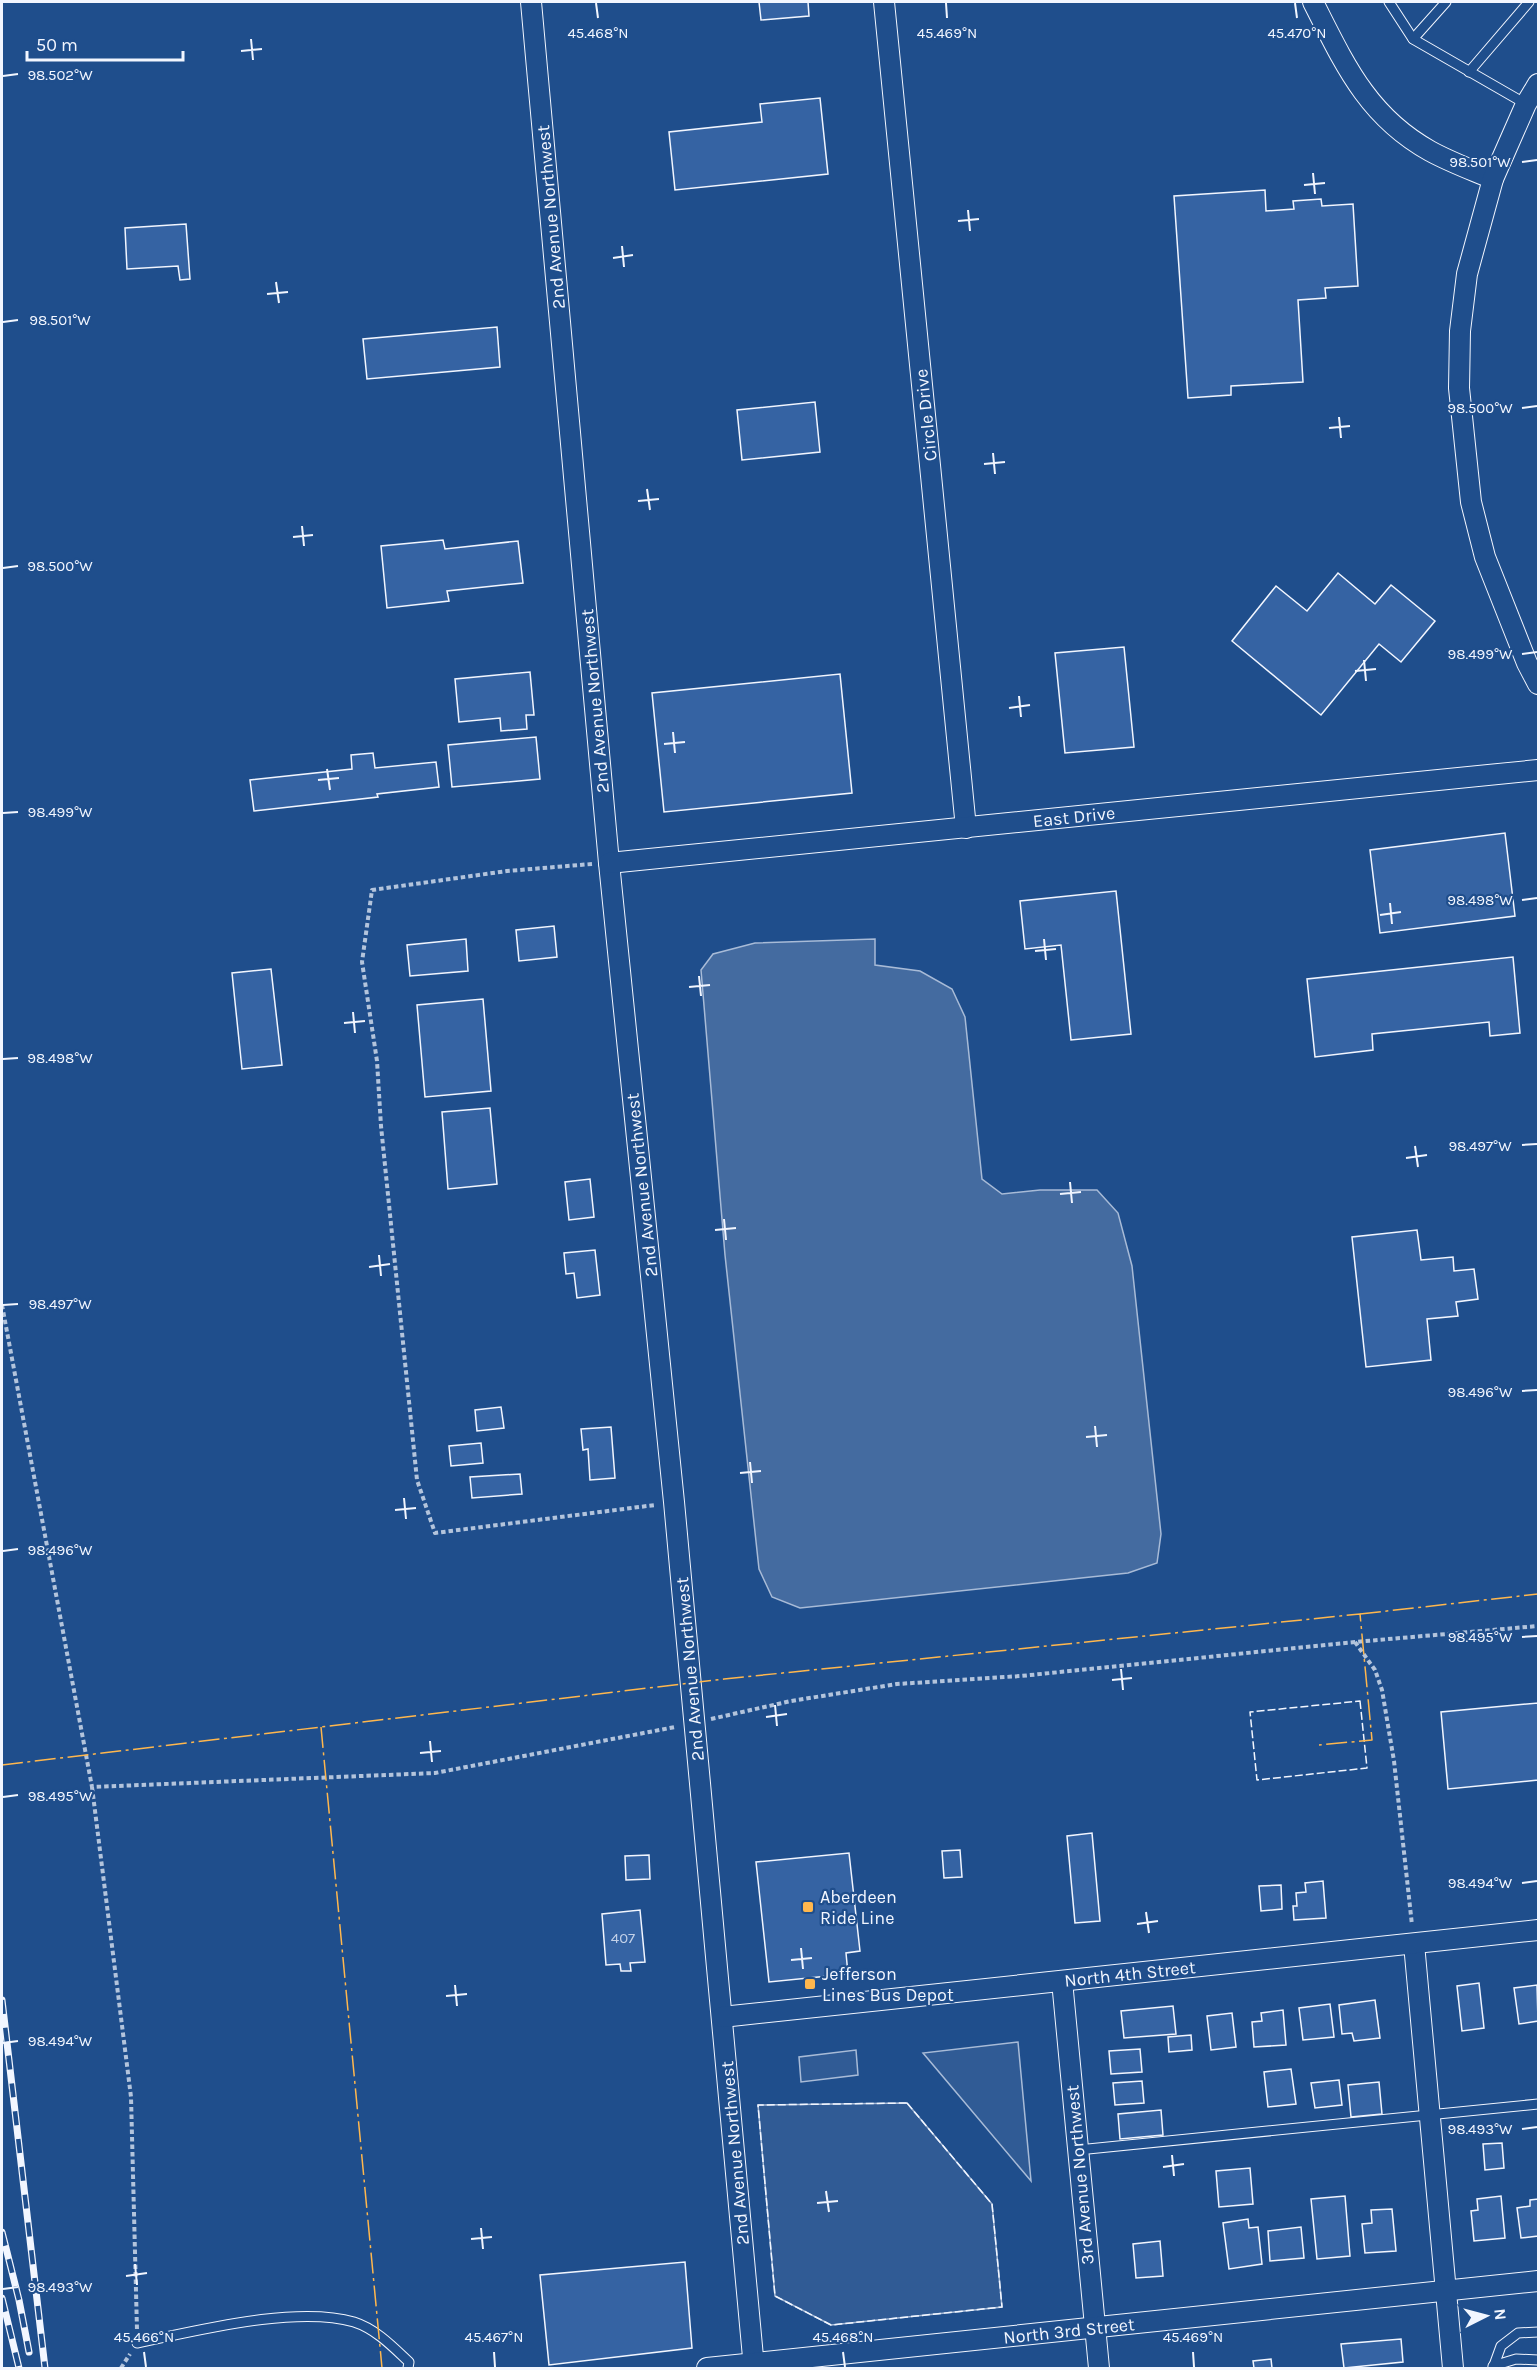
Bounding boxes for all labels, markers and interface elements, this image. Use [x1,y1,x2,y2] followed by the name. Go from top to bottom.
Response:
[27,24,183,62] scale bar
[567,24,629,42] text: 45.468°N
[917,24,977,42] text: 45.469°N
[1267,24,1327,42] text: 45.470°N
[36,34,78,56] text: 50 m
[27,66,93,84] text: 98.502°W
[532,124,570,310] street label: 2nd Avenue Northwest
[1449,153,1511,171] text: 98.501°W
[29,311,91,329] text: 98.501°W
[910,368,942,462] street label: Circle Drive
[1447,399,1513,417] text: 98.500°W
[27,557,93,575] text: 98.500°W
[576,608,614,794] street label: 2nd Avenue Northwest
[1448,645,1513,663] text: 98.499°W
[1032,802,1116,832] street label: East Drive
[28,803,93,821] text: 98.499°W
[1447,891,1513,909] text: 98.498°W
[27,1049,93,1067] text: 98.498°W
[621,1092,663,1278] street label: 2nd Avenue Northwest
[1448,1137,1512,1155] text: 98.497°W
[28,1295,92,1313] text: 98.497°W
[1448,1383,1513,1401] text: 98.496°W
[28,1541,93,1559] text: 98.496°W
[671,1576,709,1762] street label: 2nd Avenue Northwest
[1448,1628,1513,1646] text: 98.495°W
[28,1787,93,1805] text: 98.495°W
[1448,1874,1513,1892] text: 98.494°W
[820,1886,897,1929] place label: Aberdeen Ride Line
[801,1900,815,1914] marker: Aberdeen Ride Line
[611,1929,635,1947] house number: 407
[1063,1956,1197,1992] street label: North 4th Street
[822,1963,954,2006] place label: Jefferson Lines Bus Depot
[803,1977,817,1991] marker: Jefferson Lines Bus Depot
[28,2032,93,2050] text: 98.494°W
[716,2060,754,2246] street label: 2nd Avenue Northwest
[1061,2084,1099,2266] street label: 3rd Avenue Northwest
[1447,2120,1513,2138] text: 98.493°W
[27,2278,93,2296] text: 98.493°W
[1456,2286,1516,2346] north arrow
[1490,2308,1510,2321] text: N
[1002,2313,1136,2349] street label: North 3rd Street
[114,2328,174,2346] text: 45.466°N
[465,2328,523,2346] text: 45.467°N
[812,2328,874,2346] text: 45.468°N
[1163,2328,1223,2346] text: 45.469°N

